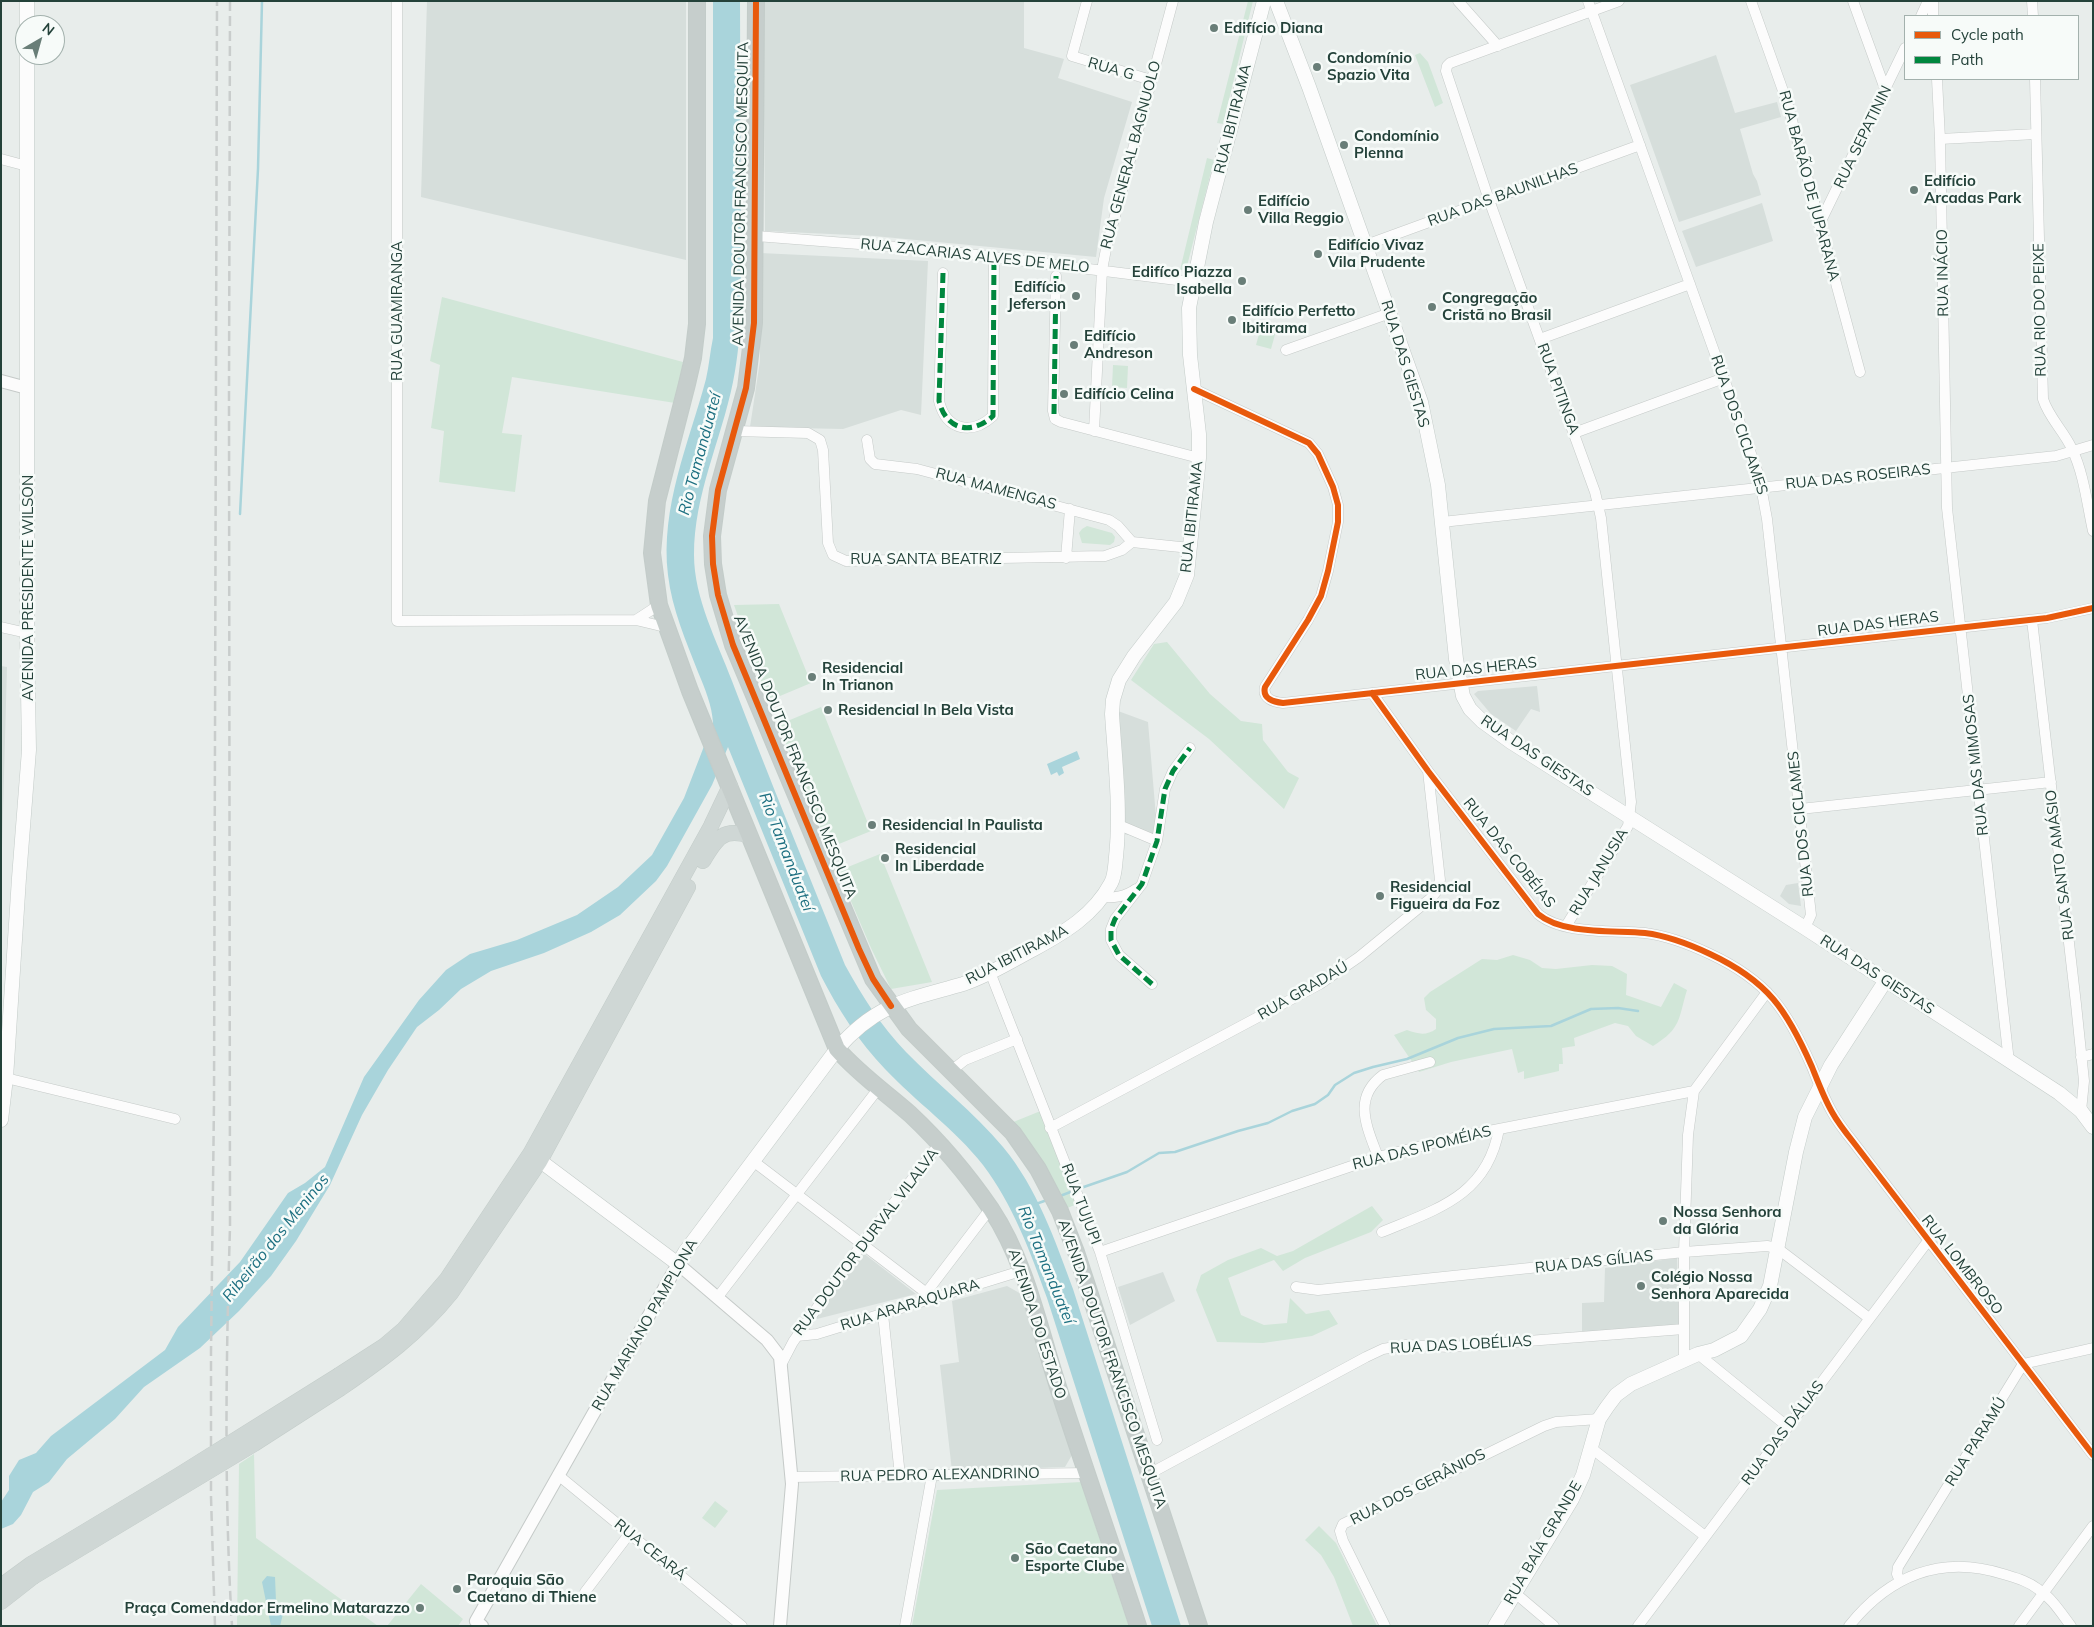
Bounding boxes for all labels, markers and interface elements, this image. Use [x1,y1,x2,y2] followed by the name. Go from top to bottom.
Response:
[15,15,65,65] north arrow
[1904,15,2079,80] legend
[39,19,58,39] text: N
[1224,19,1323,37] place label: Edifício Diana
[1208,22,1220,34] marker: Edifício Diana
[1951,25,2024,44] text: Cycle path
[729,42,753,346] street label: AVENIDA DOUTOR FRANCISCO MESQUITA
[1327,49,1412,84] place label: Condomínio Spazio Vita
[1951,50,1983,69] text: Path
[1086,54,1136,84] street label: RUA G
[1097,59,1165,251] street label: RUA GENERAL BAGNUOLO
[1311,61,1323,73] marker: Condomínio Spazio Vita
[1211,62,1255,176] street label: RUA IBITIRAMA
[1830,83,1896,191] street label: RUA SEPATININ
[1775,89,1843,283] street label: RUA BARÃO DE JUPARANA
[1354,127,1439,162] place label: Condomínio Plenna
[1338,139,1350,151] marker: Condomínio Plenna
[1425,159,1581,231] street label: RUA DAS BAUNILHAS
[1924,172,2021,207] place label: Edifício Arcadas Park
[1908,184,1920,196] marker: Edifício Arcadas Park
[1258,192,1344,227] place label: Edifício Villa Reggio
[1242,204,1254,216] marker: Edifício Villa Reggio
[1933,229,1953,317] street label: RUA INÁCIO
[860,235,1090,277] street label: RUA ZACARIAS ALVES DE MELO
[1328,236,1425,271] place label: Edifício Vivaz Vila Prudente
[388,241,406,381] street label: RUA GUAMIRANGA
[2030,243,2050,377] street label: RUA RIO DO PEIXE
[1312,248,1324,260] marker: Edifício Vivaz Vila Prudente
[1132,263,1232,298] place label: Edifíco Piazza Isabella
[1236,275,1248,287] marker: Edifíco Piazza Isabella
[1008,278,1066,313] place label: Edifício Jeferson
[1442,289,1551,324] place label: Congregação Cristã no Brasil
[1070,290,1082,302] marker: Edifício Jeferson
[1377,298,1433,430] street label: RUA DAS GIESTAS
[1426,301,1438,313] marker: Congregação Cristã no Brasil
[1242,302,1355,337] place label: Edifício Perfetto Ibitirama
[1226,314,1238,326] marker: Edifício Perfetto Ibitirama
[1084,327,1153,362] place label: Edifício Andreson
[1068,339,1080,351] marker: Edifício Andreson
[1533,341,1583,437] street label: RUA PITINGA
[1707,353,1771,497] street label: RUA DOS CICLAMES
[1074,385,1174,403] place label: Edifício Celina
[1058,388,1070,400] marker: Edifício Celina
[674,391,726,517] water label: Rio Tamanduateí
[1177,460,1207,574] street label: RUA IBITIRAMA
[1785,460,1931,494] street label: RUA DAS ROSEIRAS
[934,464,1058,514] street label: RUA MAMENGAS
[19,475,37,701] street label: AVENIDA PRESIDENTE WILSON
[850,550,1002,568] street label: RUA SANTA BEATRIZ
[1816,608,1940,640] street label: RUA DAS HERAS
[730,612,860,902] street label: AVENIDA DOUTOR FRANCISCO MESQUITA
[1414,654,1538,684] street label: RUA DAS HERAS
[822,659,903,694] place label: Residencial In Trianon
[806,671,818,683] marker: Residencial In Trianon
[1960,693,1992,837] street label: RUA DAS MIMOSAS
[838,701,1014,719] place label: Residencial In Bela Vista
[822,704,834,716] marker: Residencial In Bela Vista
[1477,712,1597,800] street label: RUA DAS GIESTAS
[1784,750,1818,898] street label: RUA DOS CICLAMES
[2042,789,2078,941] street label: RUA SANTO AMÁSIO
[755,790,817,914] water label: Rio Tamanduateí
[1459,794,1559,912] street label: RUA DAS COBÉIAS
[882,816,1043,834] place label: Residencial In Paulista
[866,819,878,831] marker: Residencial In Paulista
[1566,825,1632,919] street label: RUA JANUSIA
[895,840,984,875] place label: Residencial In Liberdade
[879,852,891,864] marker: Residencial In Liberdade
[1390,878,1500,913] place label: Residencial Figueira da Foz
[1374,890,1386,902] marker: Residencial Figueira da Foz
[963,922,1071,988] street label: RUA IBITIRAMA
[1817,931,1937,1019] street label: RUA DAS GIESTAS
[1255,958,1351,1024] street label: RUA GRADAÚ
[1351,1122,1493,1174] street label: RUA DAS IPOMÉIAS
[790,1145,942,1339] street label: RUA DOUTOR DURVAL VILALVA
[1057,1161,1105,1247] street label: RUA TUJUPI
[219,1170,333,1306] water label: Ribeirão dos Meninos
[1014,1203,1078,1327] water label: Rio Tamanduateí
[1673,1203,1782,1238] place label: Nossa Senhora da Glória
[1918,1212,2006,1318] street label: RUA LOMBROSO
[1657,1215,1669,1227] marker: Nossa Senhora da Glória
[1054,1217,1170,1511] street label: AVENIDA DOUTOR FRANCISCO MESQUITA
[588,1236,702,1414] street label: RUA MARIANO PAMPLONA
[1004,1247,1070,1401] street label: AVENIDA DO ESTADO
[1534,1247,1654,1277] street label: RUA DAS GÍLIAS
[1651,1268,1789,1303] place label: Colégio Nossa Senhora Aparecida
[838,1275,982,1335] street label: RUA ARARAQUARA
[1635,1280,1647,1292] marker: Colégio Nossa Senhora Aparecida
[1390,1332,1532,1358] street label: RUA DAS LOBÉLIAS
[1738,1377,1828,1489] street label: RUA DAS DÁLIAS
[1942,1394,2010,1490] street label: RUA PARAMÚ
[1347,1445,1489,1529] street label: RUA DOS GERÂNIOS
[840,1464,1040,1486] street label: RUA PEDRO ALEXANDRINO
[1500,1478,1586,1608] street label: RUA BAÍA GRANDE
[610,1516,690,1584] street label: RUA CEARÁ
[1025,1540,1124,1575] place label: São Caetano Esporte Clube
[1009,1552,1021,1564] marker: São Caetano Esporte Clube
[467,1571,597,1606] place label: Paroquia São Caetano di Thiene
[451,1583,463,1595] marker: Paroquia São Caetano di Thiene
[125,1599,410,1617] place label: Praça Comendador Ermelino Matarazzo
[414,1602,426,1614] marker: Praça Comendador Ermelino Matarazzo

